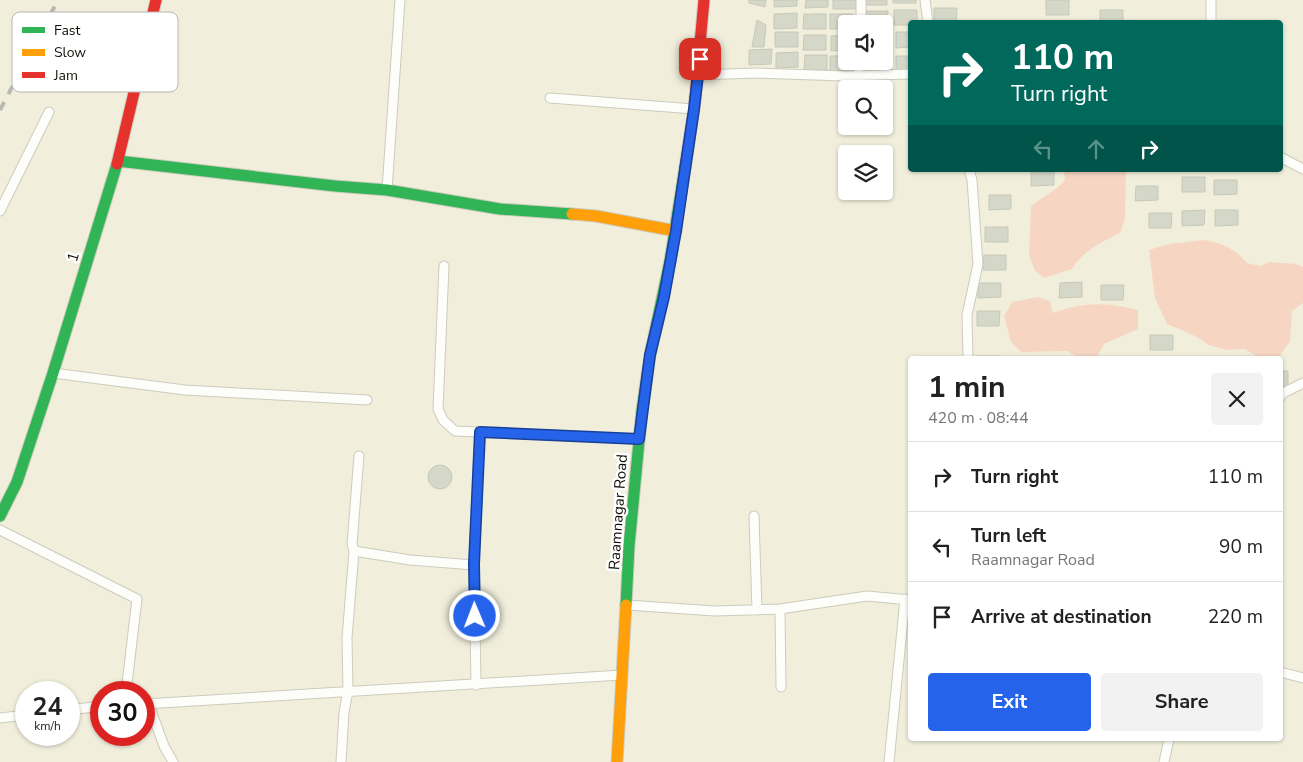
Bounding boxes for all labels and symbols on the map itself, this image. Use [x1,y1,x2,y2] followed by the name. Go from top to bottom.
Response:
[12,12,178,92] legend
[54,21,80,40] text: Fast
[679,38,721,80] pin
[54,43,86,62] text: Slow
[53,66,78,85] text: Jam
[62,250,84,264] street label: 1
[604,453,632,571] street label: Raamnagar Road
[448,589,500,641] position arrow
[90,681,155,746] speed limit sign: 30

